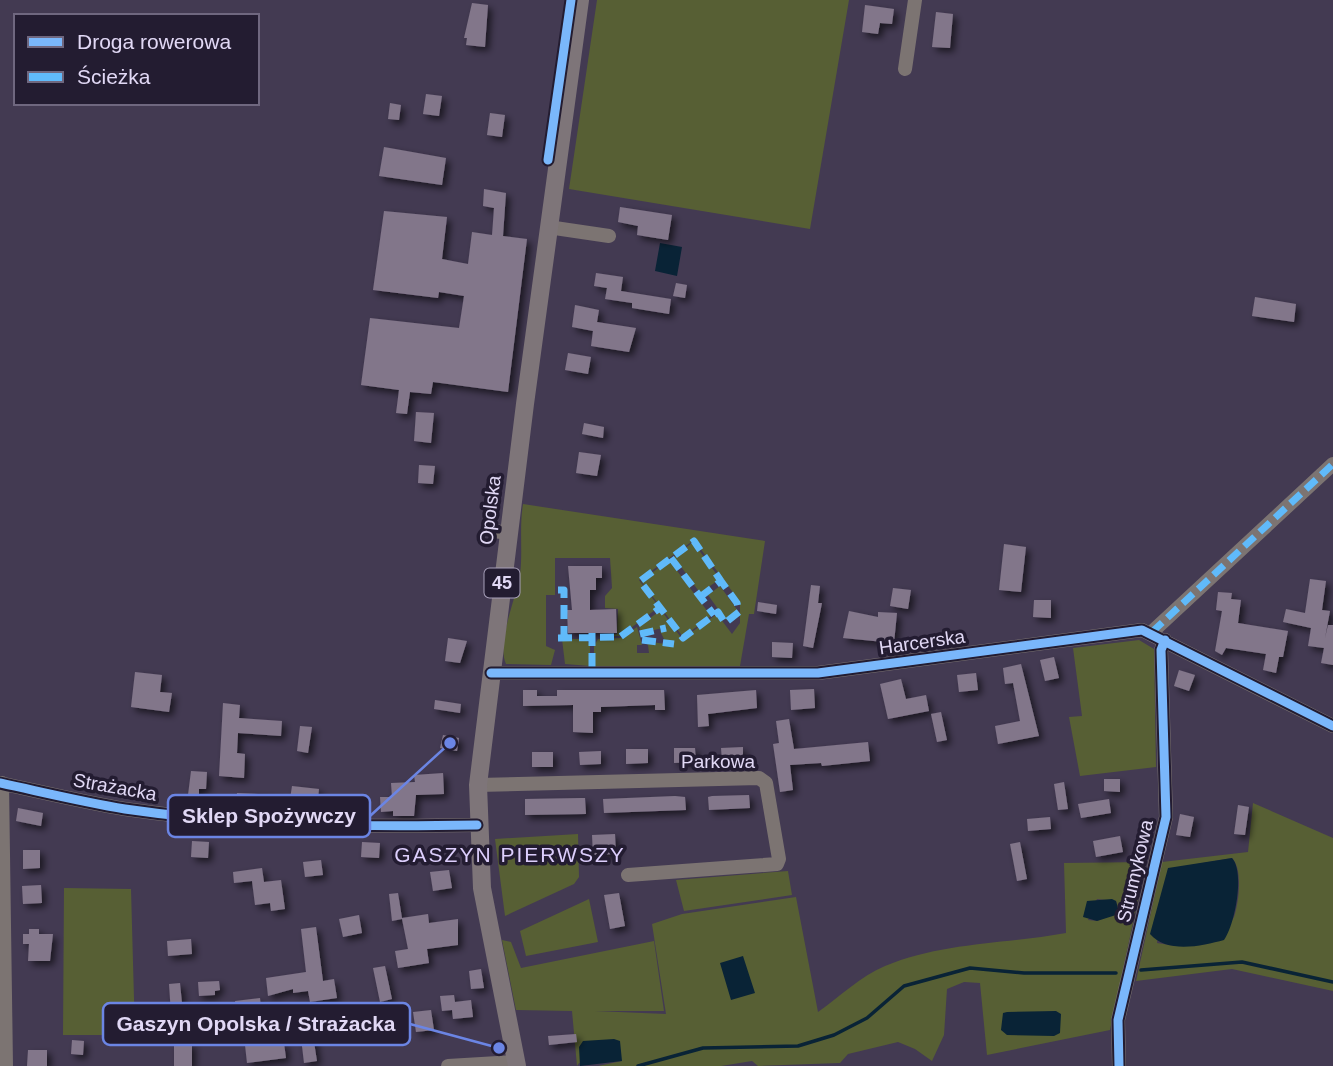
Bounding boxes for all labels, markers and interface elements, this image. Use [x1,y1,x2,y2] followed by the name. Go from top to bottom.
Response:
[14,14,259,105] legend
[77,30,231,53] text: Droga rowerowa
[77,65,151,88] text: Ścieżka
[475,474,505,546] street label: Opolska
[484,568,520,598] road number: 45
[878,626,967,658] street label: Harcerska
[681,751,755,772] street label: Parkowa
[72,769,159,805] street label: Strażacka
[168,795,370,837] callout: Sklep Spożywczy
[182,804,356,827] text: Sklep Spożywczy
[1113,817,1157,924] street label: Strumykowa
[394,843,626,866] district label: GASZYN PIERWSZY
[103,1003,410,1045] callout: Gaszyn Opolska / Strażacka
[117,1012,396,1035] text: Gaszyn Opolska / Strażacka

